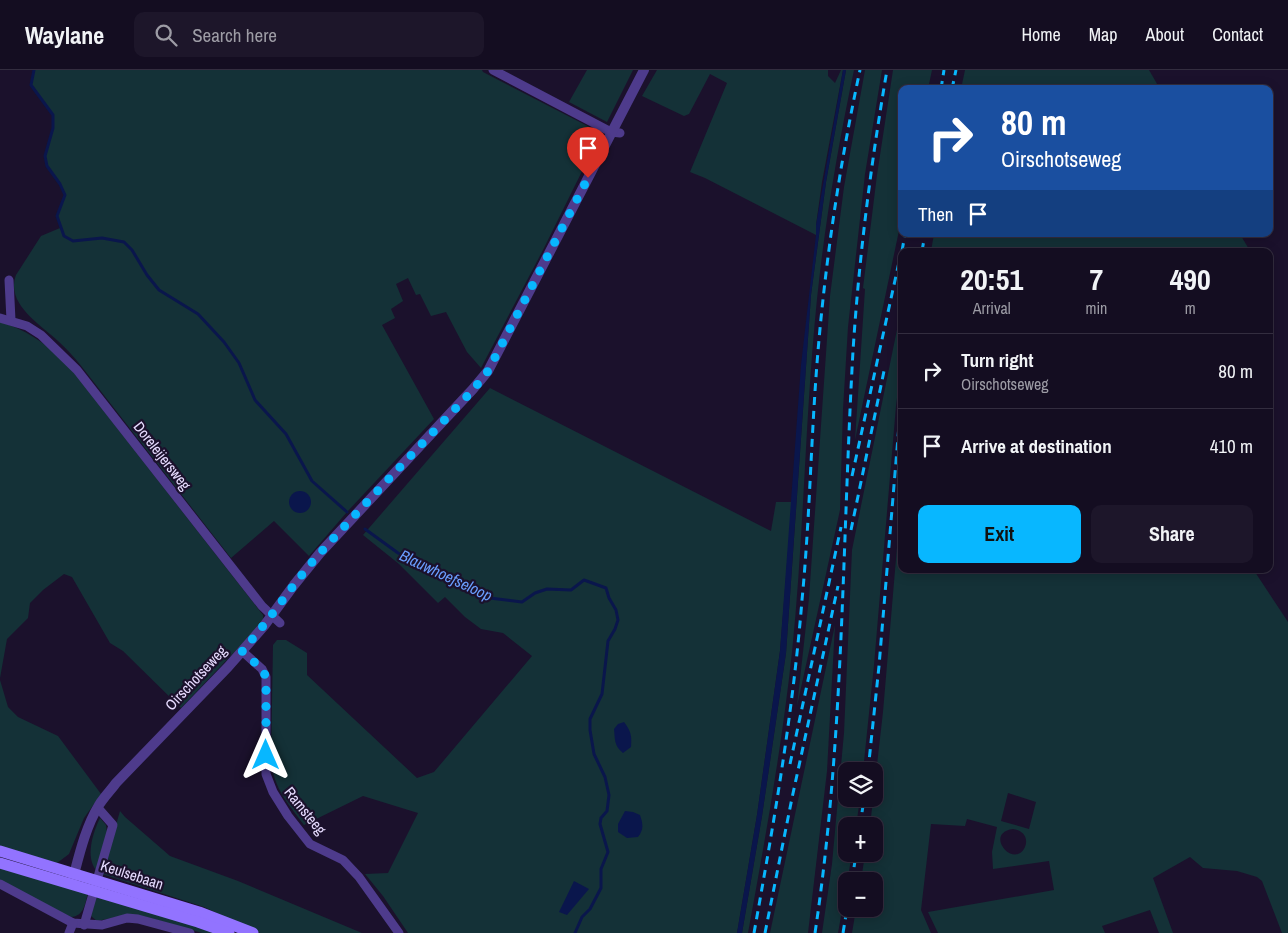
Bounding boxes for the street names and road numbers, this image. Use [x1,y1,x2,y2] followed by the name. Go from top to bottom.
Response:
[129,417,196,495] street label: Doreleijersweg
[160,640,231,715] street label: Oirschotseweg
[280,782,331,839] street label: Ramsteeg
[98,855,166,895] street label: Keulsebaan

